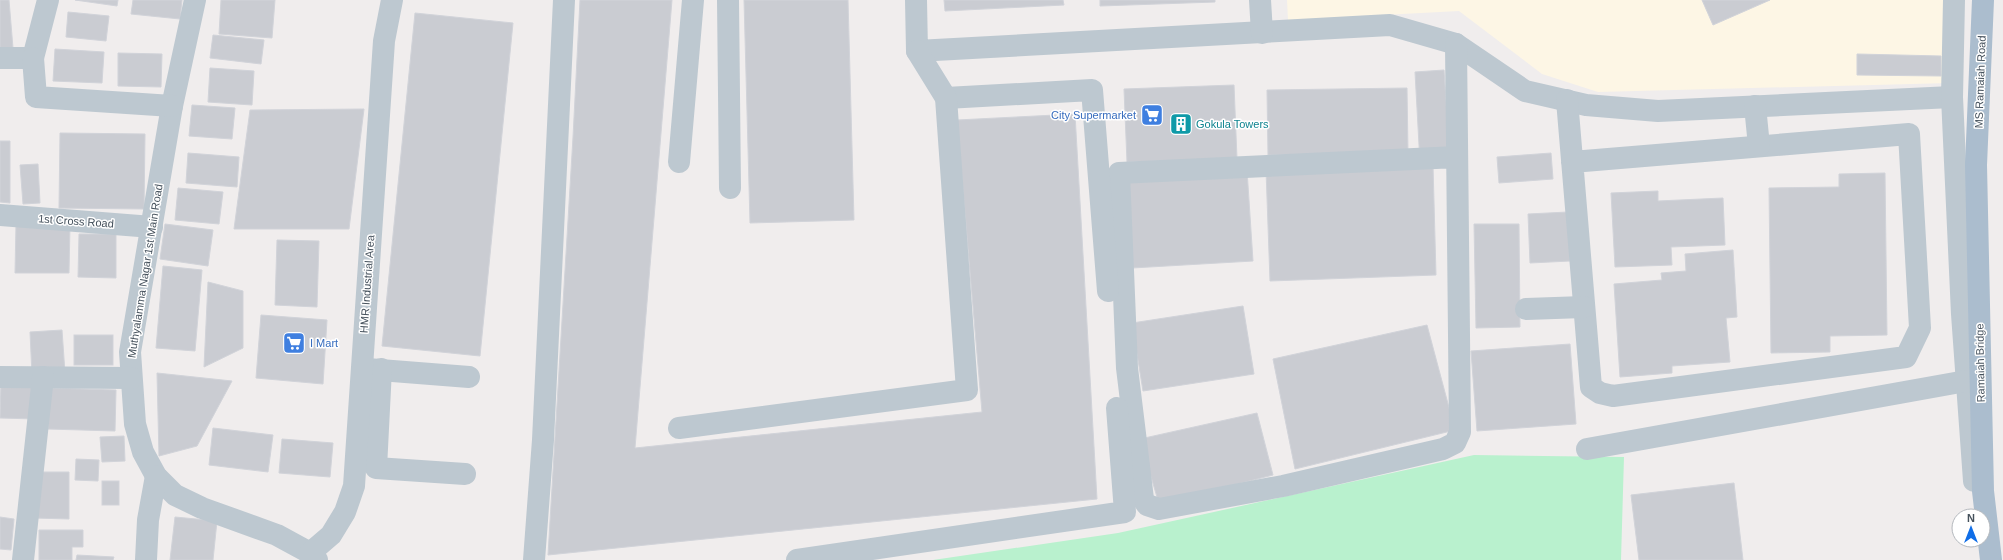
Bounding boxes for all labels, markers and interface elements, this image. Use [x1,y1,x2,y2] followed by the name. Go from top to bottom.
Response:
[1972,35,1988,129] street label: MS Ramaiah Road
[1139,102,1165,128] supermarket icon: City Supermarket
[1051,109,1136,121] place label: City Supermarket
[1168,111,1194,137] building icon: Gokula Towers
[1196,118,1269,130] place label: Gokula Towers
[125,183,165,359] street label: Muthyalamma Nagar 1st Main Road
[38,212,114,230] street label: 1st Cross Road
[358,234,376,334] street label: HMR Industrial Area
[1973,323,1987,403] street label: Ramaiah Bridge
[281,330,307,356] supermarket icon: I Mart
[310,337,338,349] place label: I Mart
[1951,508,1991,548] north arrow
[1967,512,1975,524] text: N

